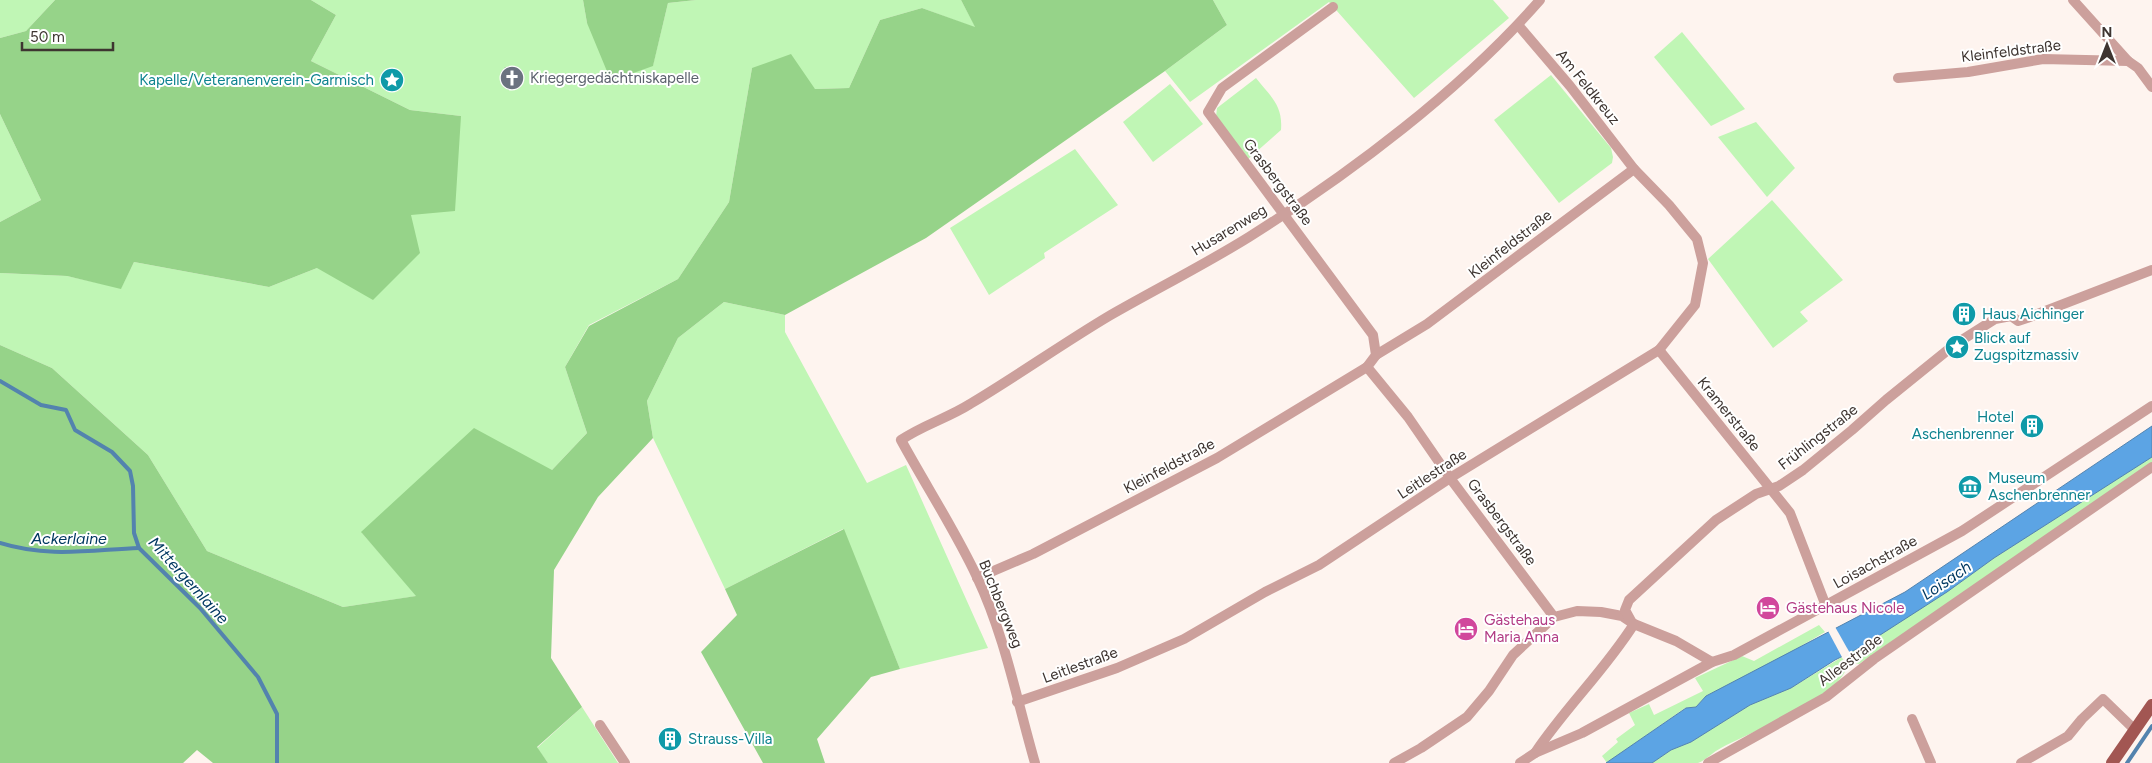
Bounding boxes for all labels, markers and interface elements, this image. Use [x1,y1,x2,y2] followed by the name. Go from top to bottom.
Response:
[22,20,114,52] scale bar
[2082,20,2132,70] north arrow
[2102,24,2112,41] text: N
[30,28,65,46] text: 50 m
[1960,36,2062,66] street label: Kleinfeldstraße
[1552,46,1624,128] street label: Am Feldkreuz
[499,65,525,91] church icon: Kriegergedächtniskapelle
[379,67,405,93] place icon: Kapelle/Veteranenverein-Garmisch
[530,69,699,87] place label: Kriegergedächtniskapelle
[139,71,374,89] place label: Kapelle/Veteranenverein-Garmisch
[1240,135,1316,229] street label: Grasbergstraße
[1188,201,1270,259] street label: Husarenweg
[1465,206,1555,282] street label: Kleinfeldstraße
[1951,301,1977,327] building icon: Haus Aichinger
[1982,305,2084,323] place label: Haus Aichinger
[1974,329,2079,364] place label: Blick auf Zugspitzmassiv
[1944,334,1970,360] place icon: Blick auf Zugspitzmassiv
[1694,373,1764,455] street label: Kramerstraße
[1775,400,1861,474] street label: Frühlingstraße
[1912,408,2014,443] place label: Hotel Aschenbrenner
[2019,413,2045,439] building icon: Hotel Aschenbrenner
[1120,435,1218,497] street label: Kleinfeldstraße
[1394,445,1470,503] street label: Leitlestraße
[1988,469,2090,504] place label: Museum Aschenbrenner
[1957,474,1983,500] museum icon: Museum Aschenbrenner
[1464,475,1540,569] street label: Grasbergstraße
[30,529,107,548] water label: Ackerlaine
[1830,532,1920,592] street label: Loisachstraße
[145,533,233,628] water label: Mittergernlaine
[975,557,1027,651] street label: Buchbergweg
[1918,557,1975,604] water label: Loisach
[1755,595,1781,621] hotel icon: Gästehaus Nicole
[1786,599,1904,617] place label: Gästehaus Nicole
[1484,611,1559,646] place label: Gästehaus Maria Anna
[1453,616,1479,642] hotel icon: Gästehaus Maria Anna
[1815,630,1885,690] street label: Alleestraße
[1040,643,1120,687] street label: Leitlestraße
[657,726,683,752] building icon: Strauss-Villa
[688,730,772,748] place label: Strauss-Villa

